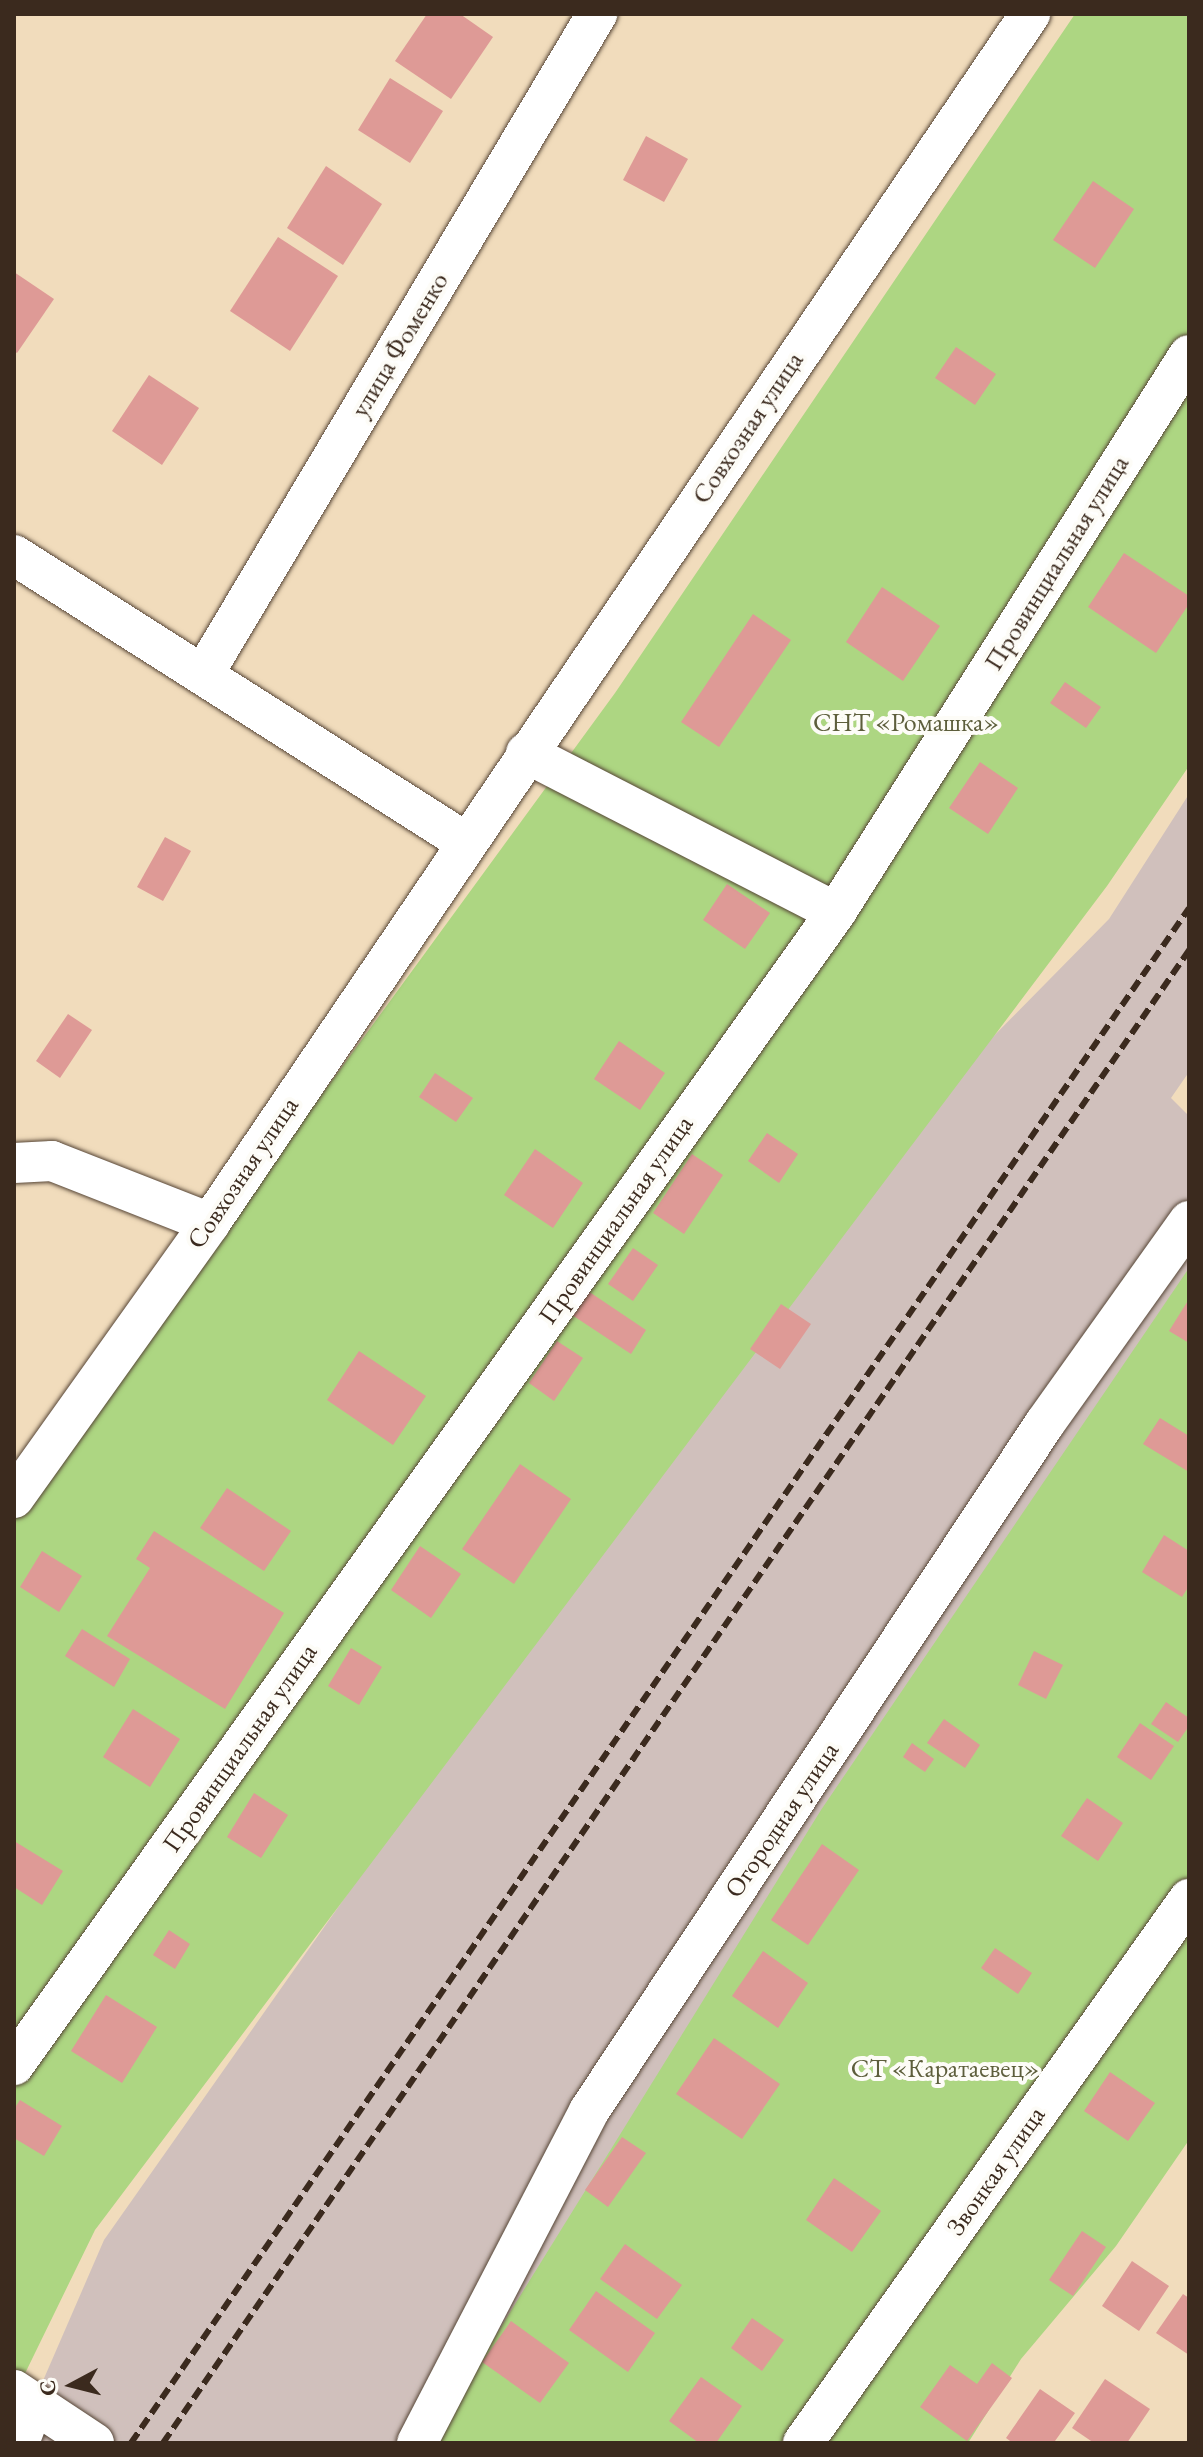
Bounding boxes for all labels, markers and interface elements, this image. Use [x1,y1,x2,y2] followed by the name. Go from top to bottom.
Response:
[345,267,455,423] street label: улица Фоменко
[686,346,810,510] street label: Совхозная улица
[978,450,1136,676] street label: Провинциальная улица
[813,707,999,739] park label: СНТ «Ромашка»
[181,1091,305,1255] street label: Совхозная улица
[532,1110,700,1330] street label: Провинциальная улица
[156,1638,324,1858] street label: Провинциальная улица
[718,1736,846,1904] street label: Огородная улица
[851,2053,1039,2085] park label: СТ «Каратаевец»
[940,2100,1052,2242] street label: Звонкая улица
[32,2345,112,2425] north arrow
[32,2378,63,2398] text: С

